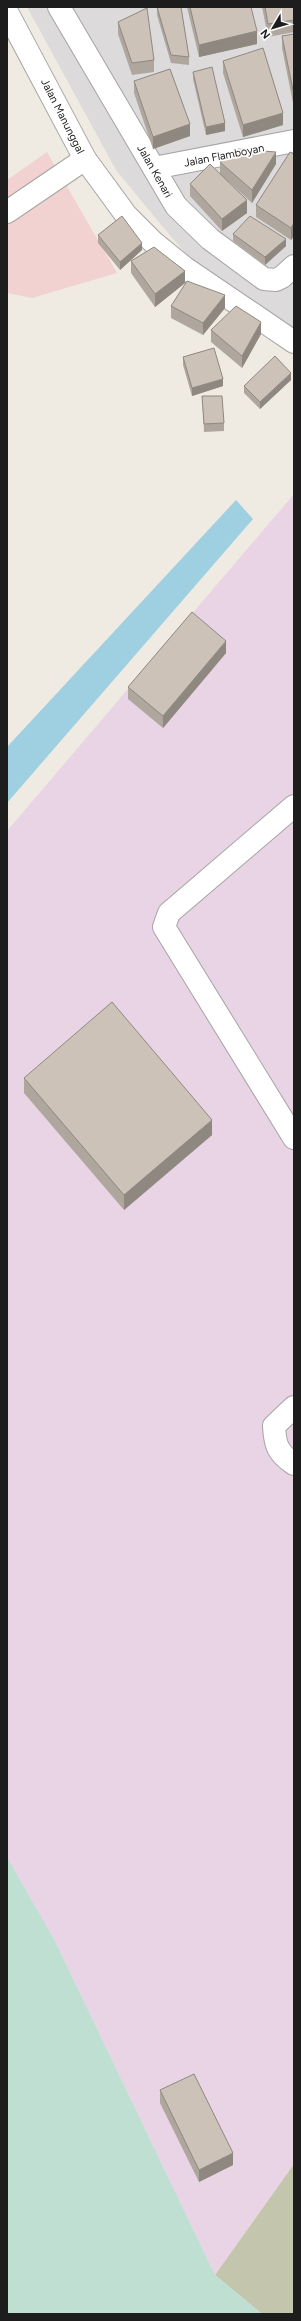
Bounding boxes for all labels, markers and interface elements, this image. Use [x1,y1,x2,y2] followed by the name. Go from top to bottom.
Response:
[253,8,293,48] north arrow
[258,26,273,41] text: N
[38,77,87,156] street label: Jalan Manunggal
[183,141,265,170] street label: Jalan Flamboyan
[134,143,175,200] street label: Jalan Kenari

